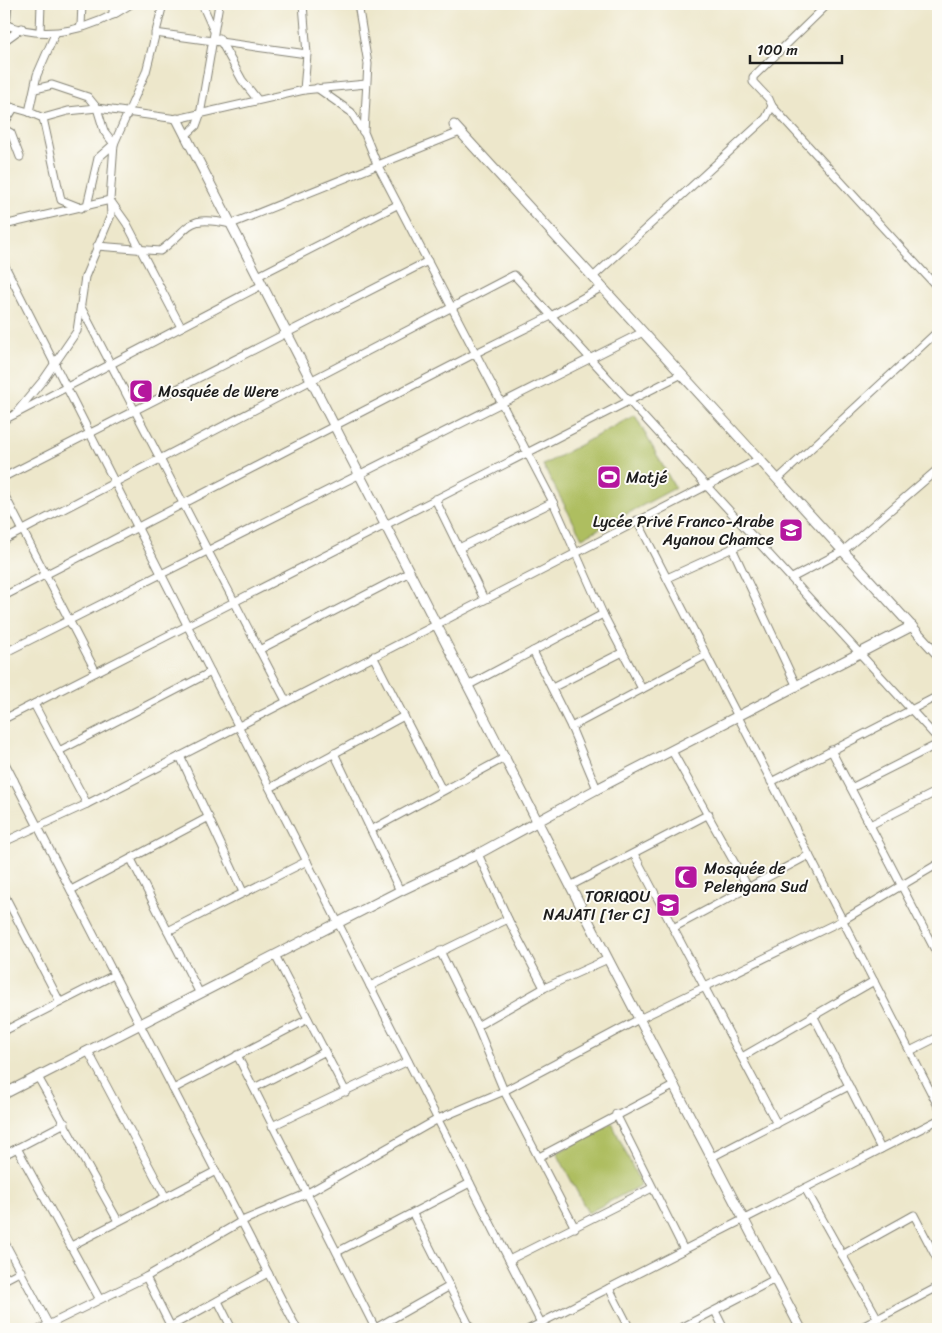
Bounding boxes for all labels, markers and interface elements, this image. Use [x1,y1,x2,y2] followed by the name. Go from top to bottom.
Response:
[750,32,842,64] scale bar
[757,37,798,63] text: 100 m
[158,377,279,406] place label: Mosquée de Were
[128,378,154,404] mosque icon: Mosquée de Were
[626,463,668,492] place label: Matjé
[596,464,622,490] sports icon: Matjé
[593,507,774,554] place label: Lycée Privé Franco-Arabe Ayanou Chamce
[778,517,804,543] school or university icon: Lycée Privé Franco-Arabe Ayanou Chamce
[704,854,809,901] place label: Mosquée de Pelengana Sud
[673,864,699,890] mosque icon: Mosquée de Pelengana Sud
[543,882,651,929] place label: TORIQOU NAJATI [1er C]
[655,892,681,918] school or university icon: TORIQOU NAJATI [1er C]

